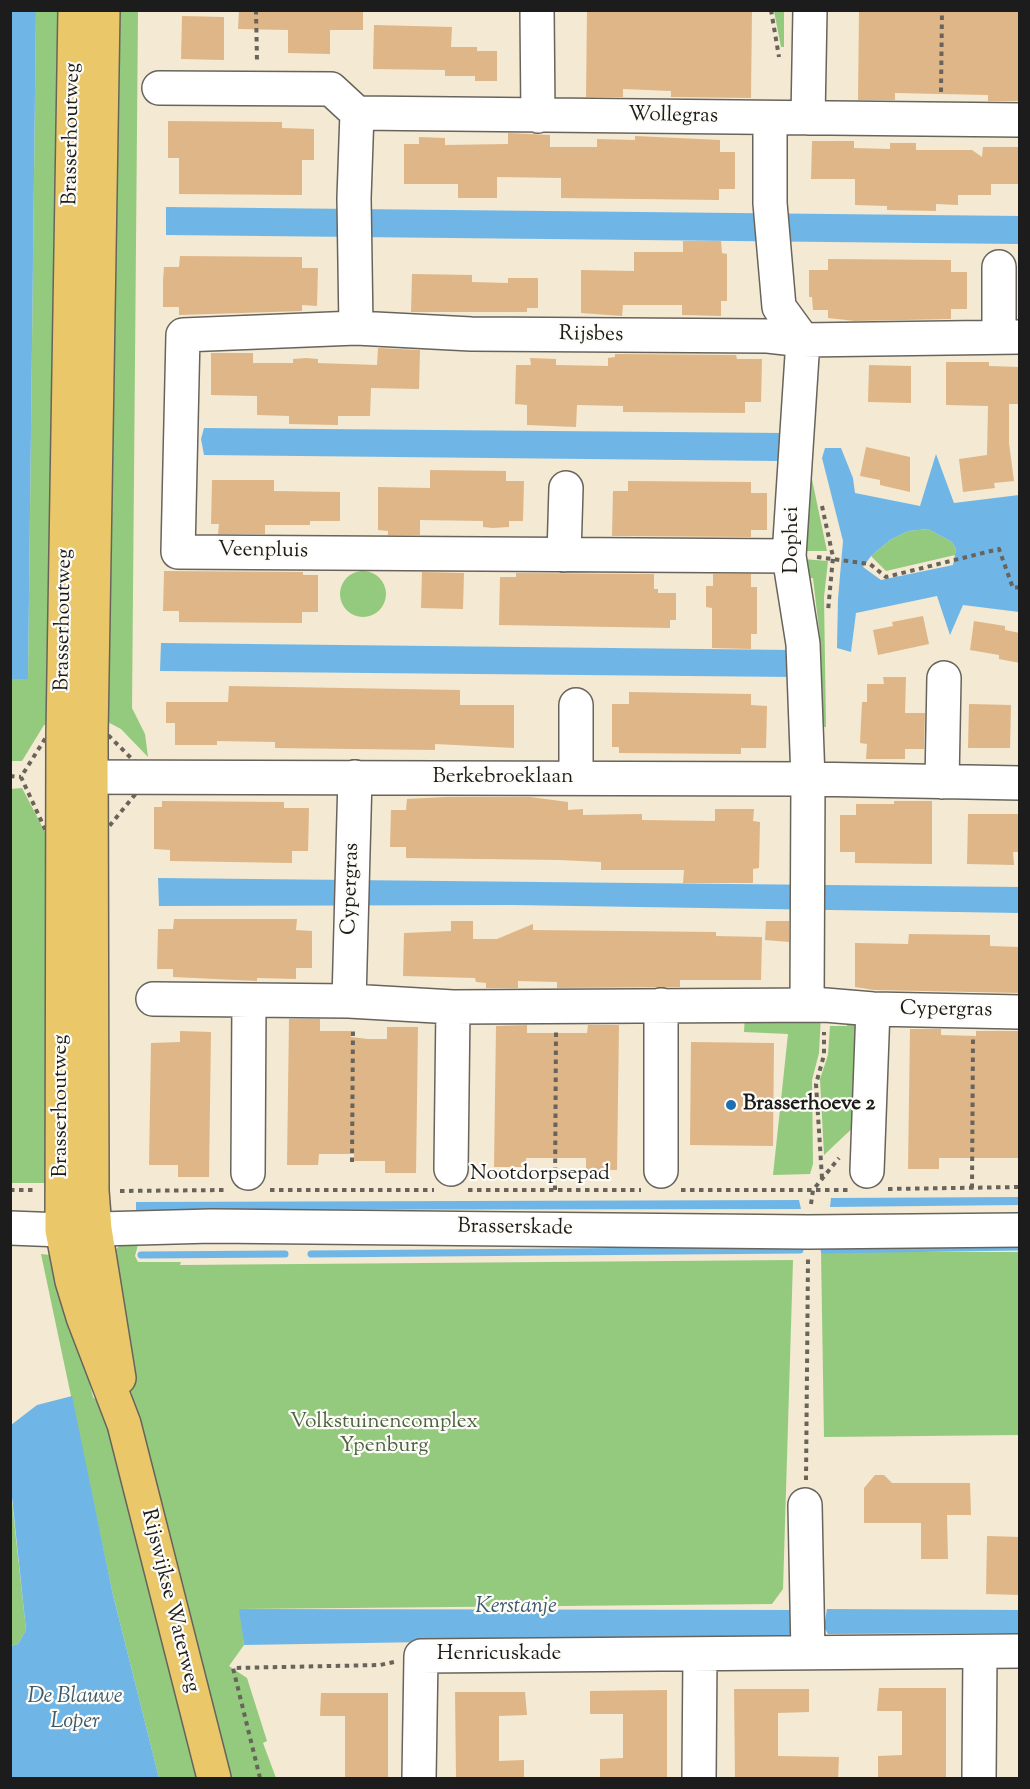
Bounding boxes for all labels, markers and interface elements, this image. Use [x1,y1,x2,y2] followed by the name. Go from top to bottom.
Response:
[59,62,87,206] street label: Brasserhoutweg
[628,104,718,130] street label: Wollegras
[559,323,623,349] street label: Rijsbes
[780,506,806,574] street label: Dophei
[218,539,308,565] street label: Veenpluis
[51,548,79,692] street label: Brasserhoutweg
[432,765,574,791] street label: Berkebroeklaan
[338,842,366,936] street label: Cypergras
[900,998,992,1024] street label: Cypergras
[49,1035,75,1177] street label: Brasserhoutweg
[743,1092,875,1118] place label: Brasserhoeve 2
[724,1098,738,1112] marker: Brasserhoeve 2
[470,1162,610,1188] street label: Nootdorpsepad
[457,1215,573,1243] street label: Brasserskade
[290,1410,478,1460] park label: Volkstuinencomplex Ypenburg
[134,1507,204,1695] street label: Rijswijkse Waterweg
[475,1595,557,1621] water label: Kerstanje
[437,1642,561,1668] street label: Henricuskade
[27,1685,123,1736] water label: De Blauwe Loper

